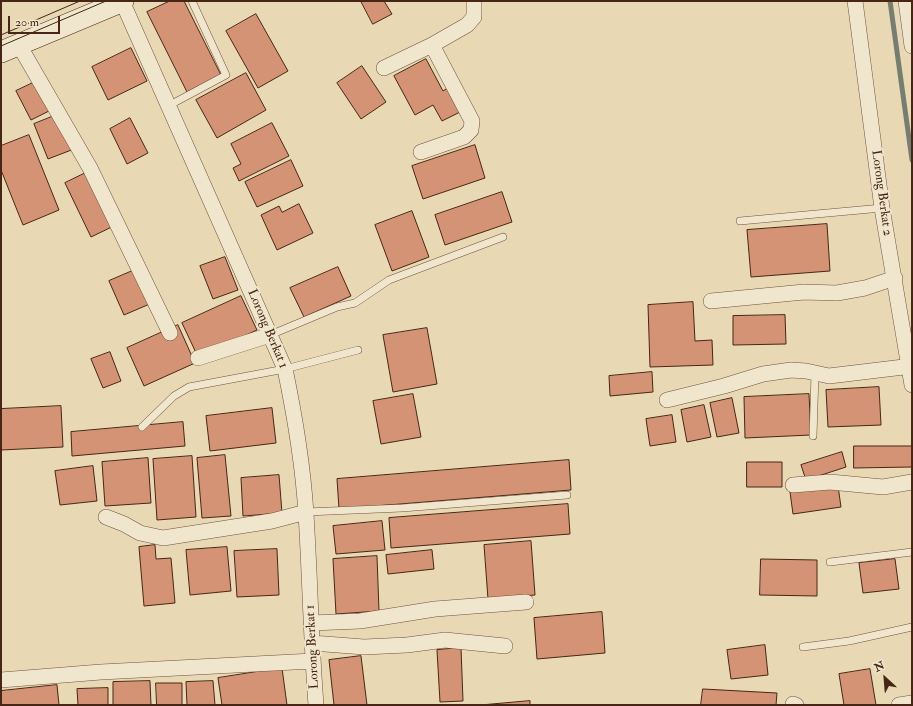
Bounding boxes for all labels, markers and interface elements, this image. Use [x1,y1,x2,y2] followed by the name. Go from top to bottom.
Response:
[10,8,62,34] scale bar
[15,15,39,30] text: 20 m
[867,149,895,237] street label: Lorong Berkat 2
[243,287,291,371] street label: Lorong Berkat 1
[303,604,323,690] street label: Lorong Berkat 1
[865,658,905,698] north arrow
[872,659,887,675] text: N

